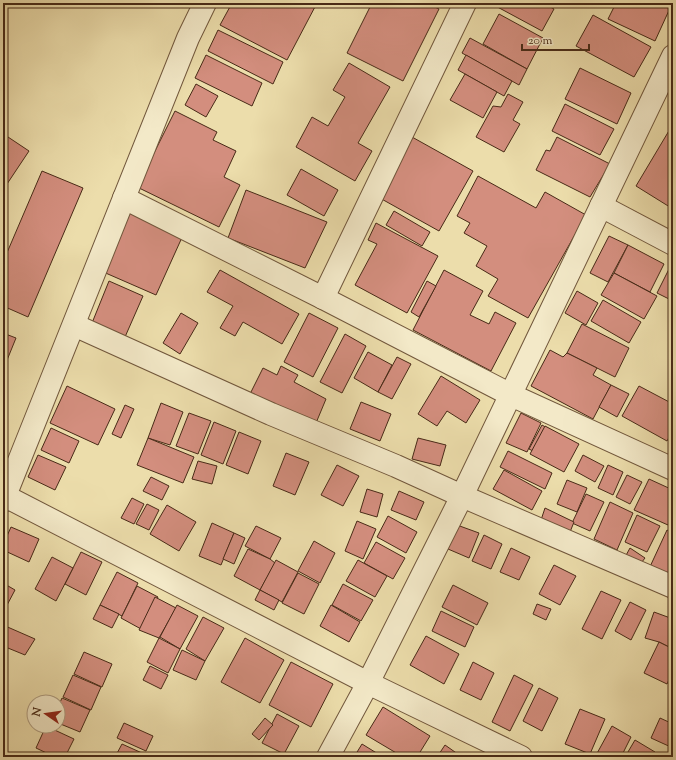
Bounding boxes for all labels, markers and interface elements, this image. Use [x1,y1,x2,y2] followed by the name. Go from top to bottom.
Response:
[522,26,589,52] scale bar
[528,32,553,50] text: 20 m
[26,694,66,734] north arrow
[28,706,46,719] text: N

